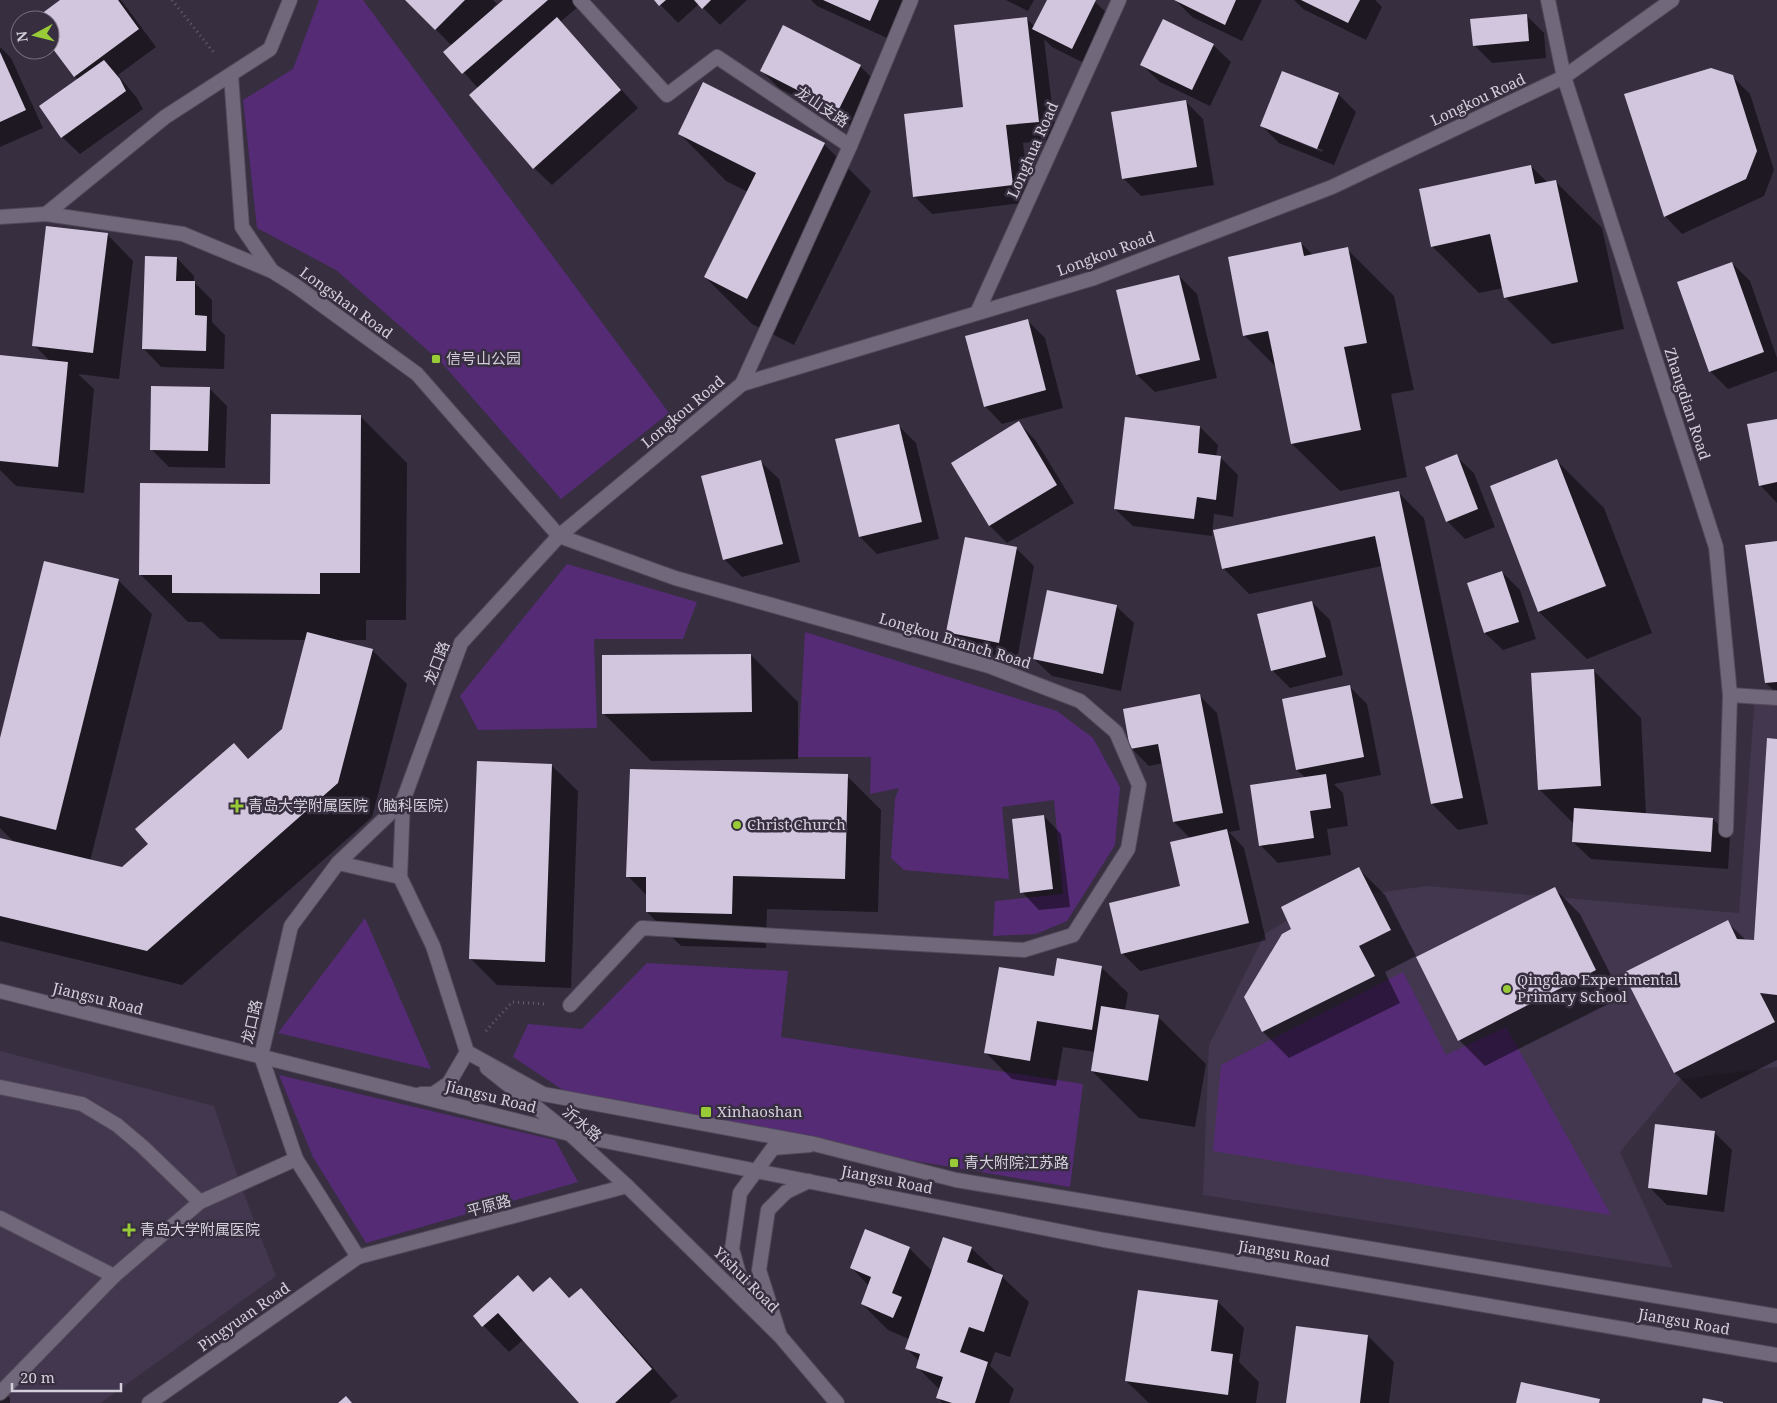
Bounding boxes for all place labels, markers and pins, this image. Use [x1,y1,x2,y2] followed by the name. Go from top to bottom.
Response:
[446,348,521,368] place label: 信号山公园
[430,353,442,365] marker: 信号山公园
[248,795,458,815] place label: 青岛大学附属医院（脑科医院）
[230,799,244,813] marker: 青岛大学附属医院（脑科医院）
[747,814,846,834] place label: Christ Church
[731,819,743,831] marker: Christ Church
[1517,969,1679,1006] place label: Qingdao Experimental Primary School
[1501,983,1513,995] marker: Qingdao Experimental Primary School
[717,1101,803,1121] place label: Xinhaoshan
[699,1105,713,1119] marker: Xinhaoshan
[964,1152,1069,1172] place label: 青大附院江苏路
[948,1157,960,1169] marker: 青大附院江苏路
[140,1219,260,1239] place label: 青岛大学附属医院
[122,1223,136,1237] marker: 青岛大学附属医院

